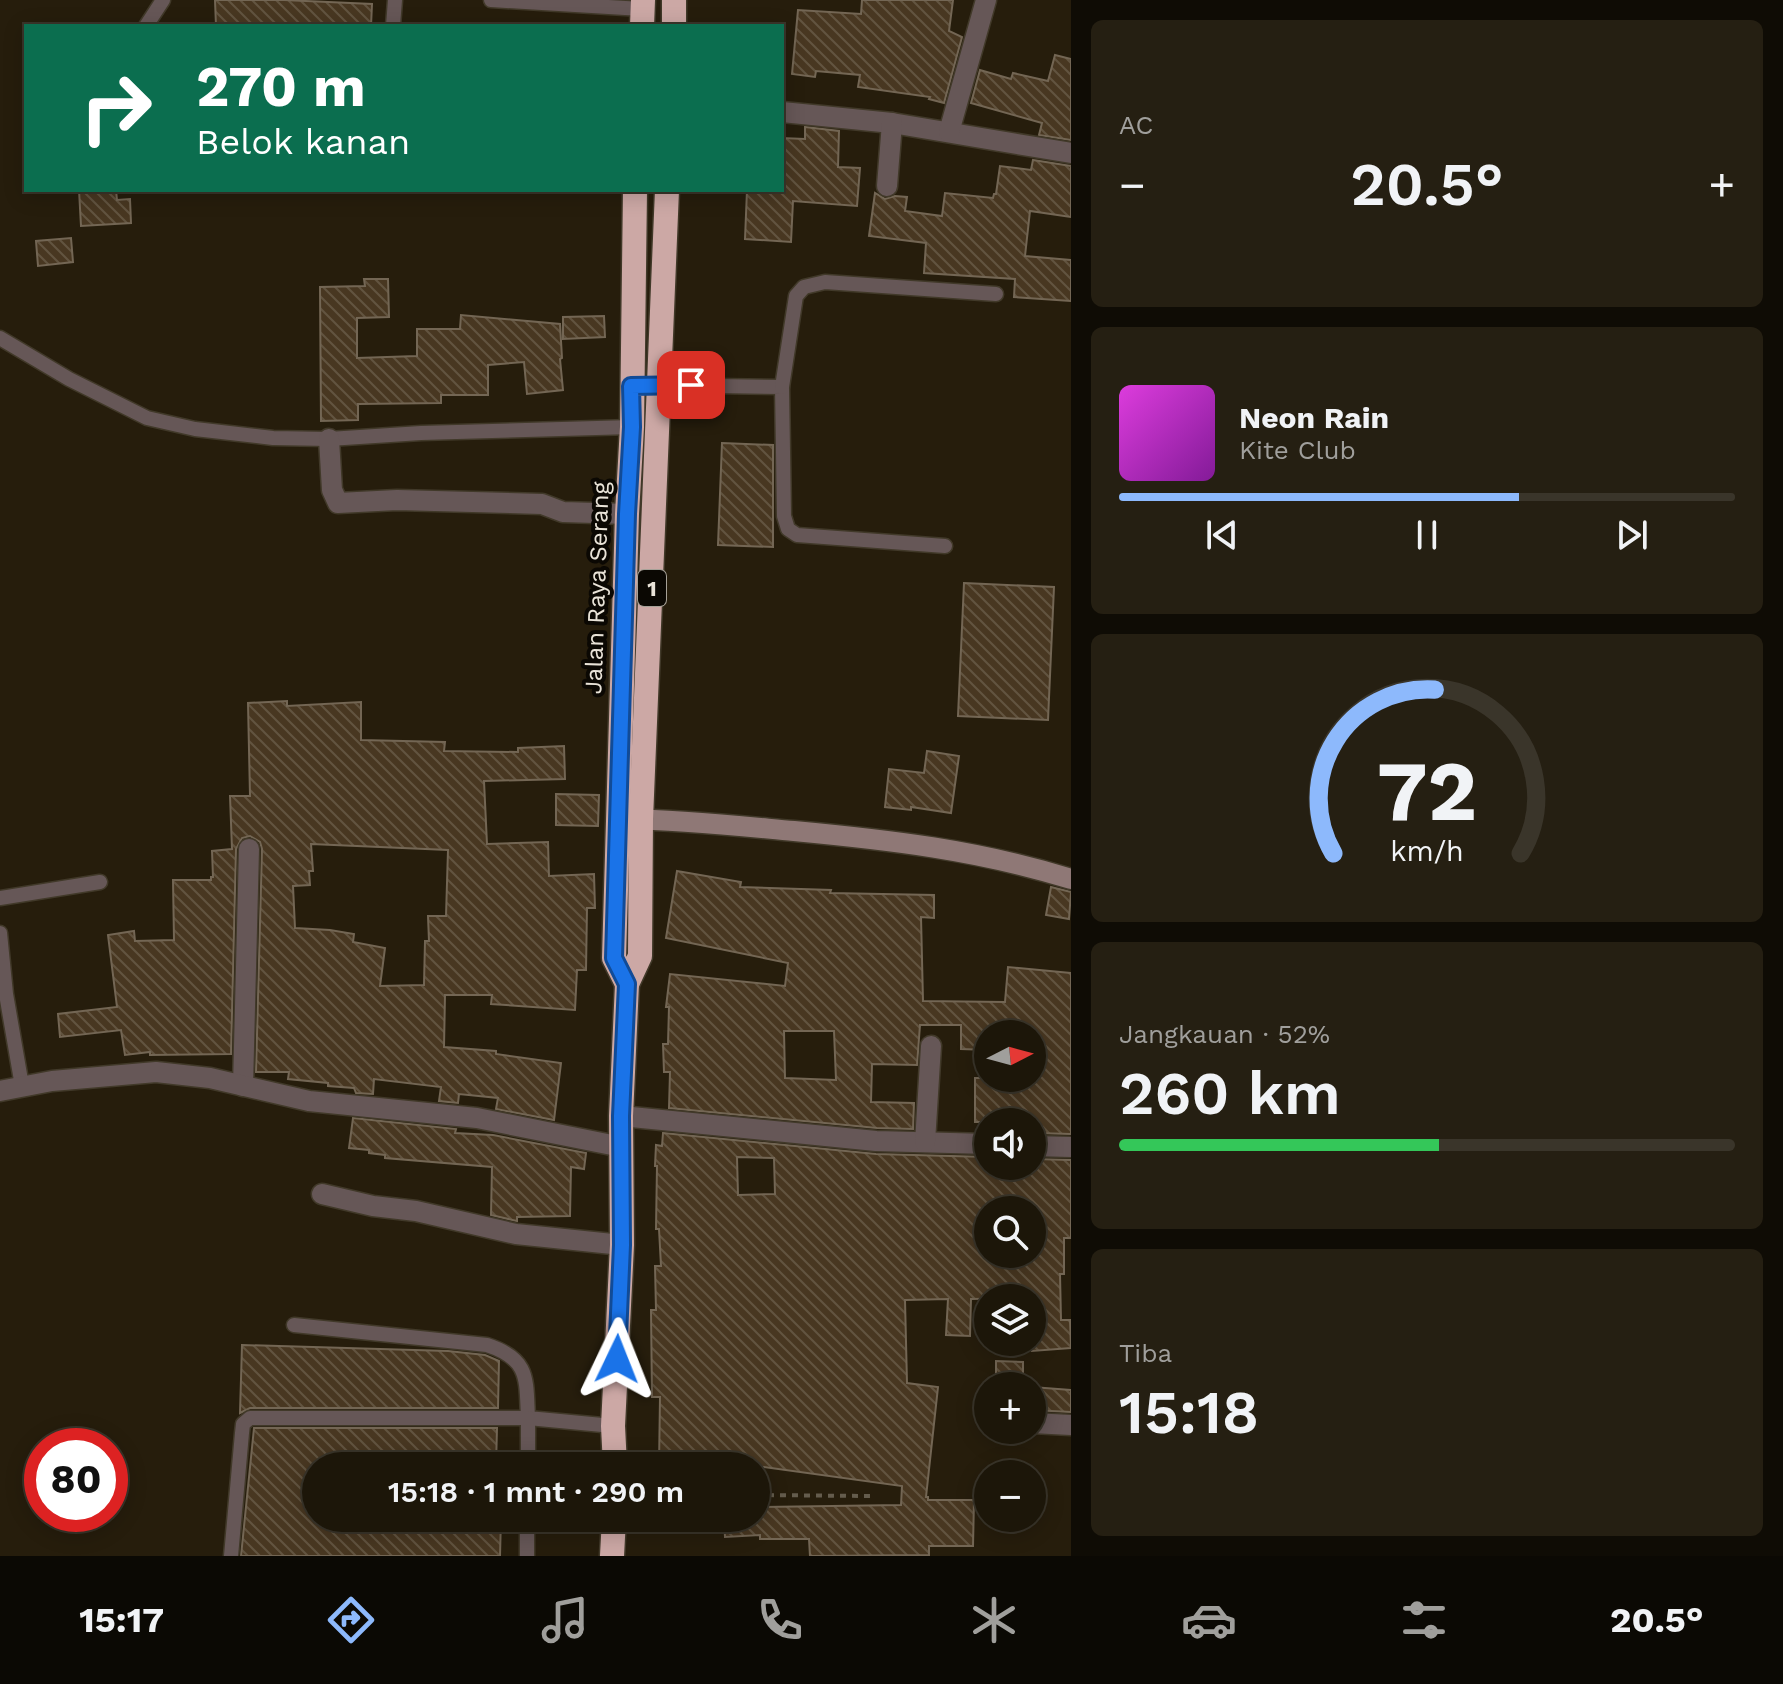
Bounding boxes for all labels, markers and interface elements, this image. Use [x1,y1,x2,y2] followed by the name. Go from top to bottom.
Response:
[196,54,366,120] text: 270 m
[64,56,168,160] icon: right
[1119,110,1153,140] text: AC
[196,121,410,163] text: Belok kanan
[1350,149,1504,220] text: 20.5°
[1119,159,1146,211] text: −
[1708,159,1735,211] text: +
[657,351,725,419] pin
[669,363,713,407] icon: arrive
[1239,400,1389,435] text: Neon Rain
[1239,435,1356,465] text: Kite Club
[579,481,615,695] street label: Jalan Raya Serang
[1200,513,1244,557] icon: previous
[1405,513,1449,557] icon: pause
[1610,513,1654,557] icon: next
[638,570,666,606] road number: 1
[1377,743,1477,840] text: 72
[1390,834,1464,868] text: km/h
[1119,1019,1330,1049] text: Jangkauan · 52%
[974,1020,1046,1092] north arrow
[974,1020,1046,1532] map controls
[1119,1058,1341,1129] text: 260 km
[974,1108,1046,1180] button: sound
[974,1196,1046,1268] button: search
[974,1284,1046,1356] button: layers
[575,1317,659,1401] position arrow
[1119,1338,1172,1368] text: Tiba
[974,1372,1046,1444] button: +
[1119,1377,1259,1448] text: 15:18
[24,1428,128,1532] speed limit sign: 80
[974,1460,1046,1532] button: −
[388,1474,684,1509] text: 15:18 · 1 mnt · 290 m
[323,1592,379,1648] icon: directions
[537,1592,593,1648] icon: music
[752,1592,808,1648] icon: phone
[966,1592,1022,1648] icon: climate
[1181,1592,1237,1648] icon: car
[1396,1592,1452,1648] icon: filters
[79,1599,164,1641] text: 15:17
[1610,1599,1704,1641] text: 20.5°

